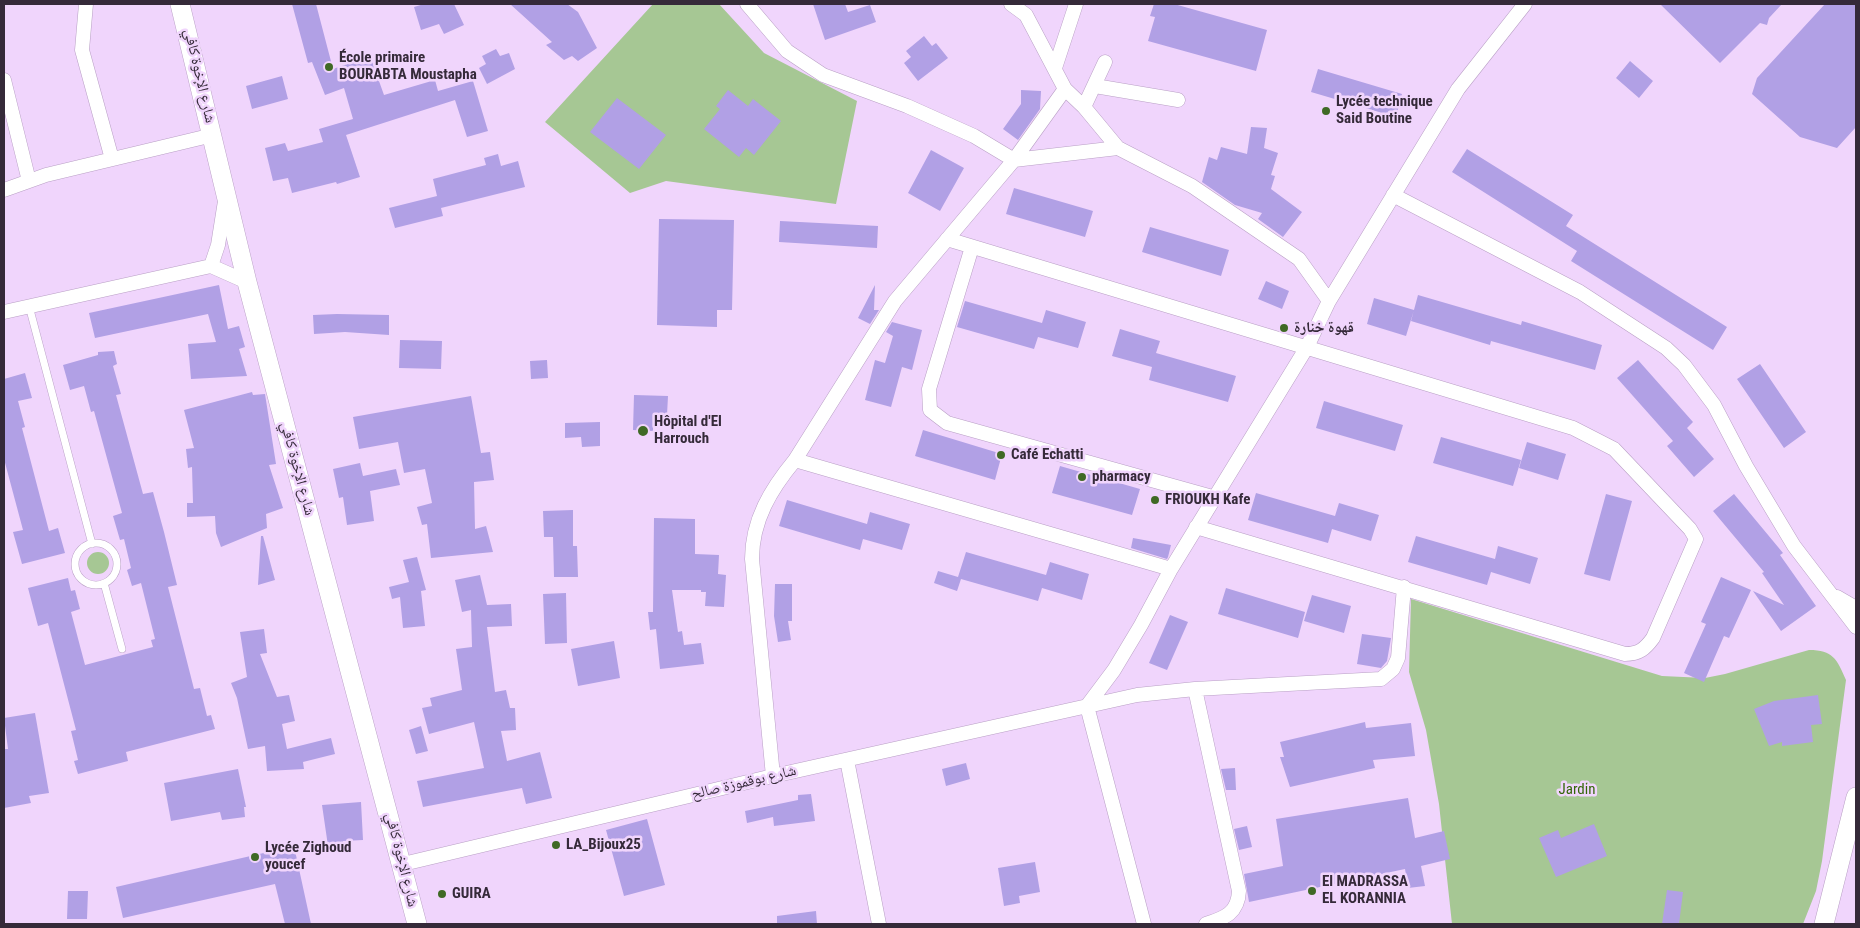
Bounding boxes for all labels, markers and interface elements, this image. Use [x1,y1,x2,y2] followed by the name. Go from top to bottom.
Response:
[179,27,219,125] street label: شارع الإخوة كافي
[339,49,477,84] place label: École primaire BOURABTA Moustapha
[323,61,335,73] marker: École primaire BOURABTA Moustapha
[1336,93,1433,128] place label: Lycée technique Said Boutine
[1320,105,1332,117] marker: Lycée technique Said Boutine
[1294,319,1354,337] place label: قهوة خنارة
[1278,322,1290,334] marker: قهوة خنارة
[654,413,722,448] place label: Hôpital d'El Harrouch
[276,420,318,518] street label: شارع الإخوة كافي
[636,424,650,438] marker: Hôpital d'El Harrouch
[1011,446,1084,464] place label: Café Echatti
[995,449,1007,461] marker: Café Echatti
[1092,468,1151,486] place label: pharmacy
[1076,471,1088,483] marker: pharmacy
[1165,491,1250,509] place label: FRIOUKH Kafe
[1149,494,1161,506] marker: FRIOUKH Kafe
[690,762,798,804] street label: شارع بوقموزة صالح
[1558,781,1596,799] park label: Jardin
[381,811,421,909] street label: شارع الإخوة كافي
[566,836,641,854] place label: LA_Bijoux25
[265,839,352,874] place label: Lycée Zighoud youcef
[550,839,562,851] marker: LA_Bijoux25
[249,851,261,863] marker: Lycée Zighoud youcef
[1322,873,1408,908] place label: El MADRASSA EL KORANNIA
[452,885,491,903] place label: GUIRA
[1306,885,1318,897] marker: El MADRASSA EL KORANNIA
[436,888,448,900] marker: GUIRA

